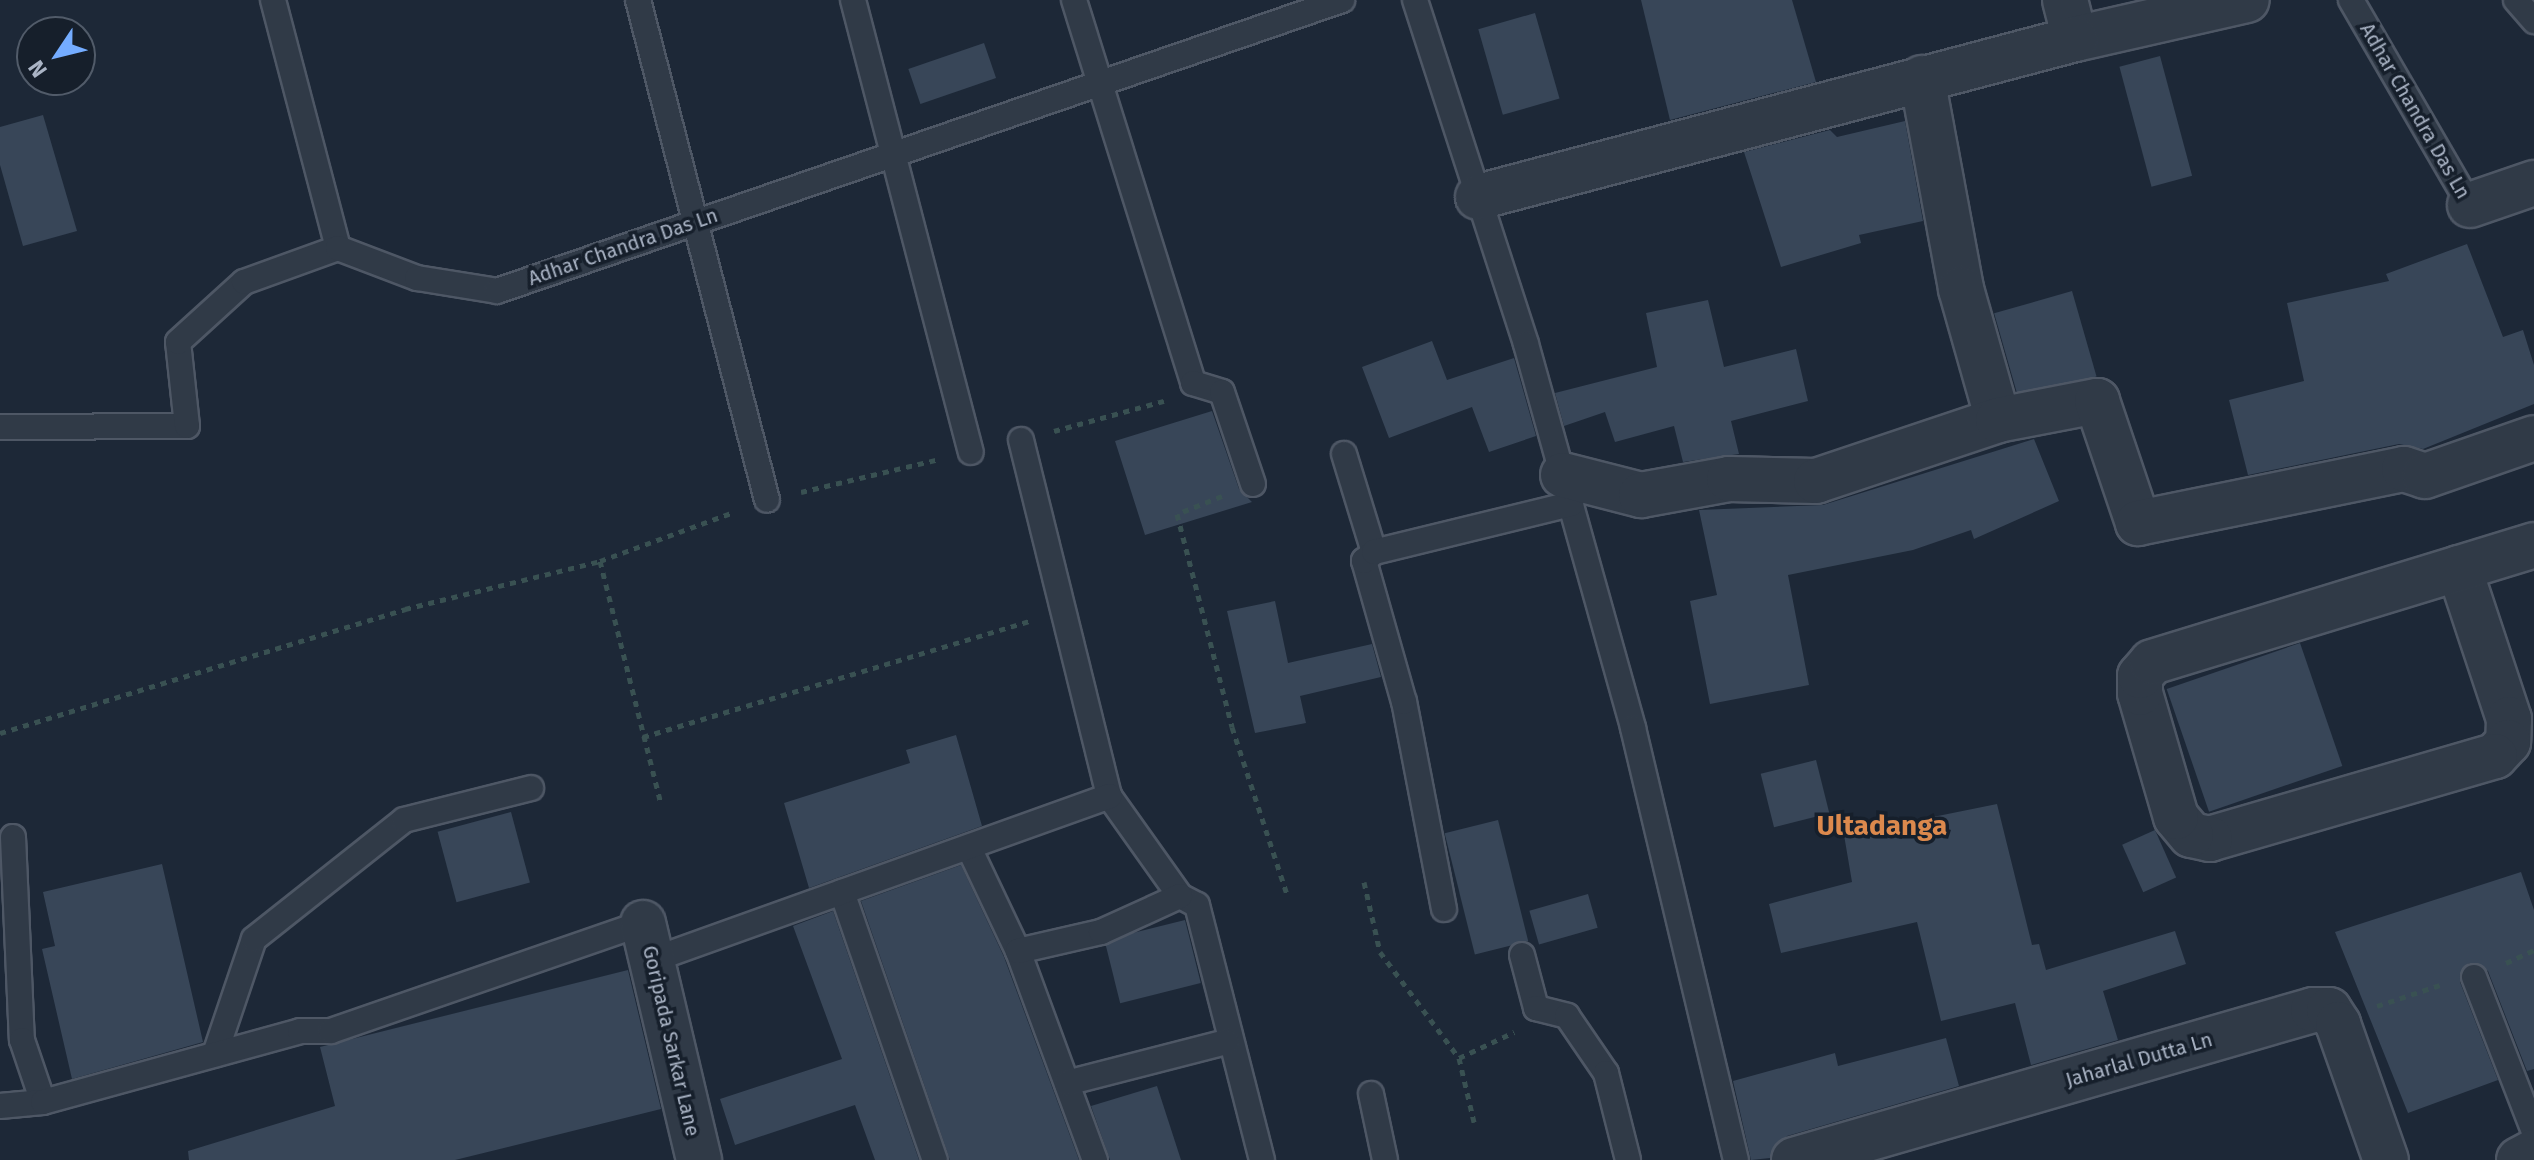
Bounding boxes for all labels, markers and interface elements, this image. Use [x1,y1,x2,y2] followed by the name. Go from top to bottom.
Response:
[16,16,96,96] north arrow
[2355,19,2475,203] street label: Adhar Chandra Das Ln
[22,55,53,83] text: N
[525,203,721,291] street label: Adhar Chandra Das Ln
[1817,809,1947,843] district label: Ultadanga
[637,943,705,1139] street label: Goripada Sarkar Lane
[2063,1028,2215,1092] street label: Jaharlal Dutta Ln

